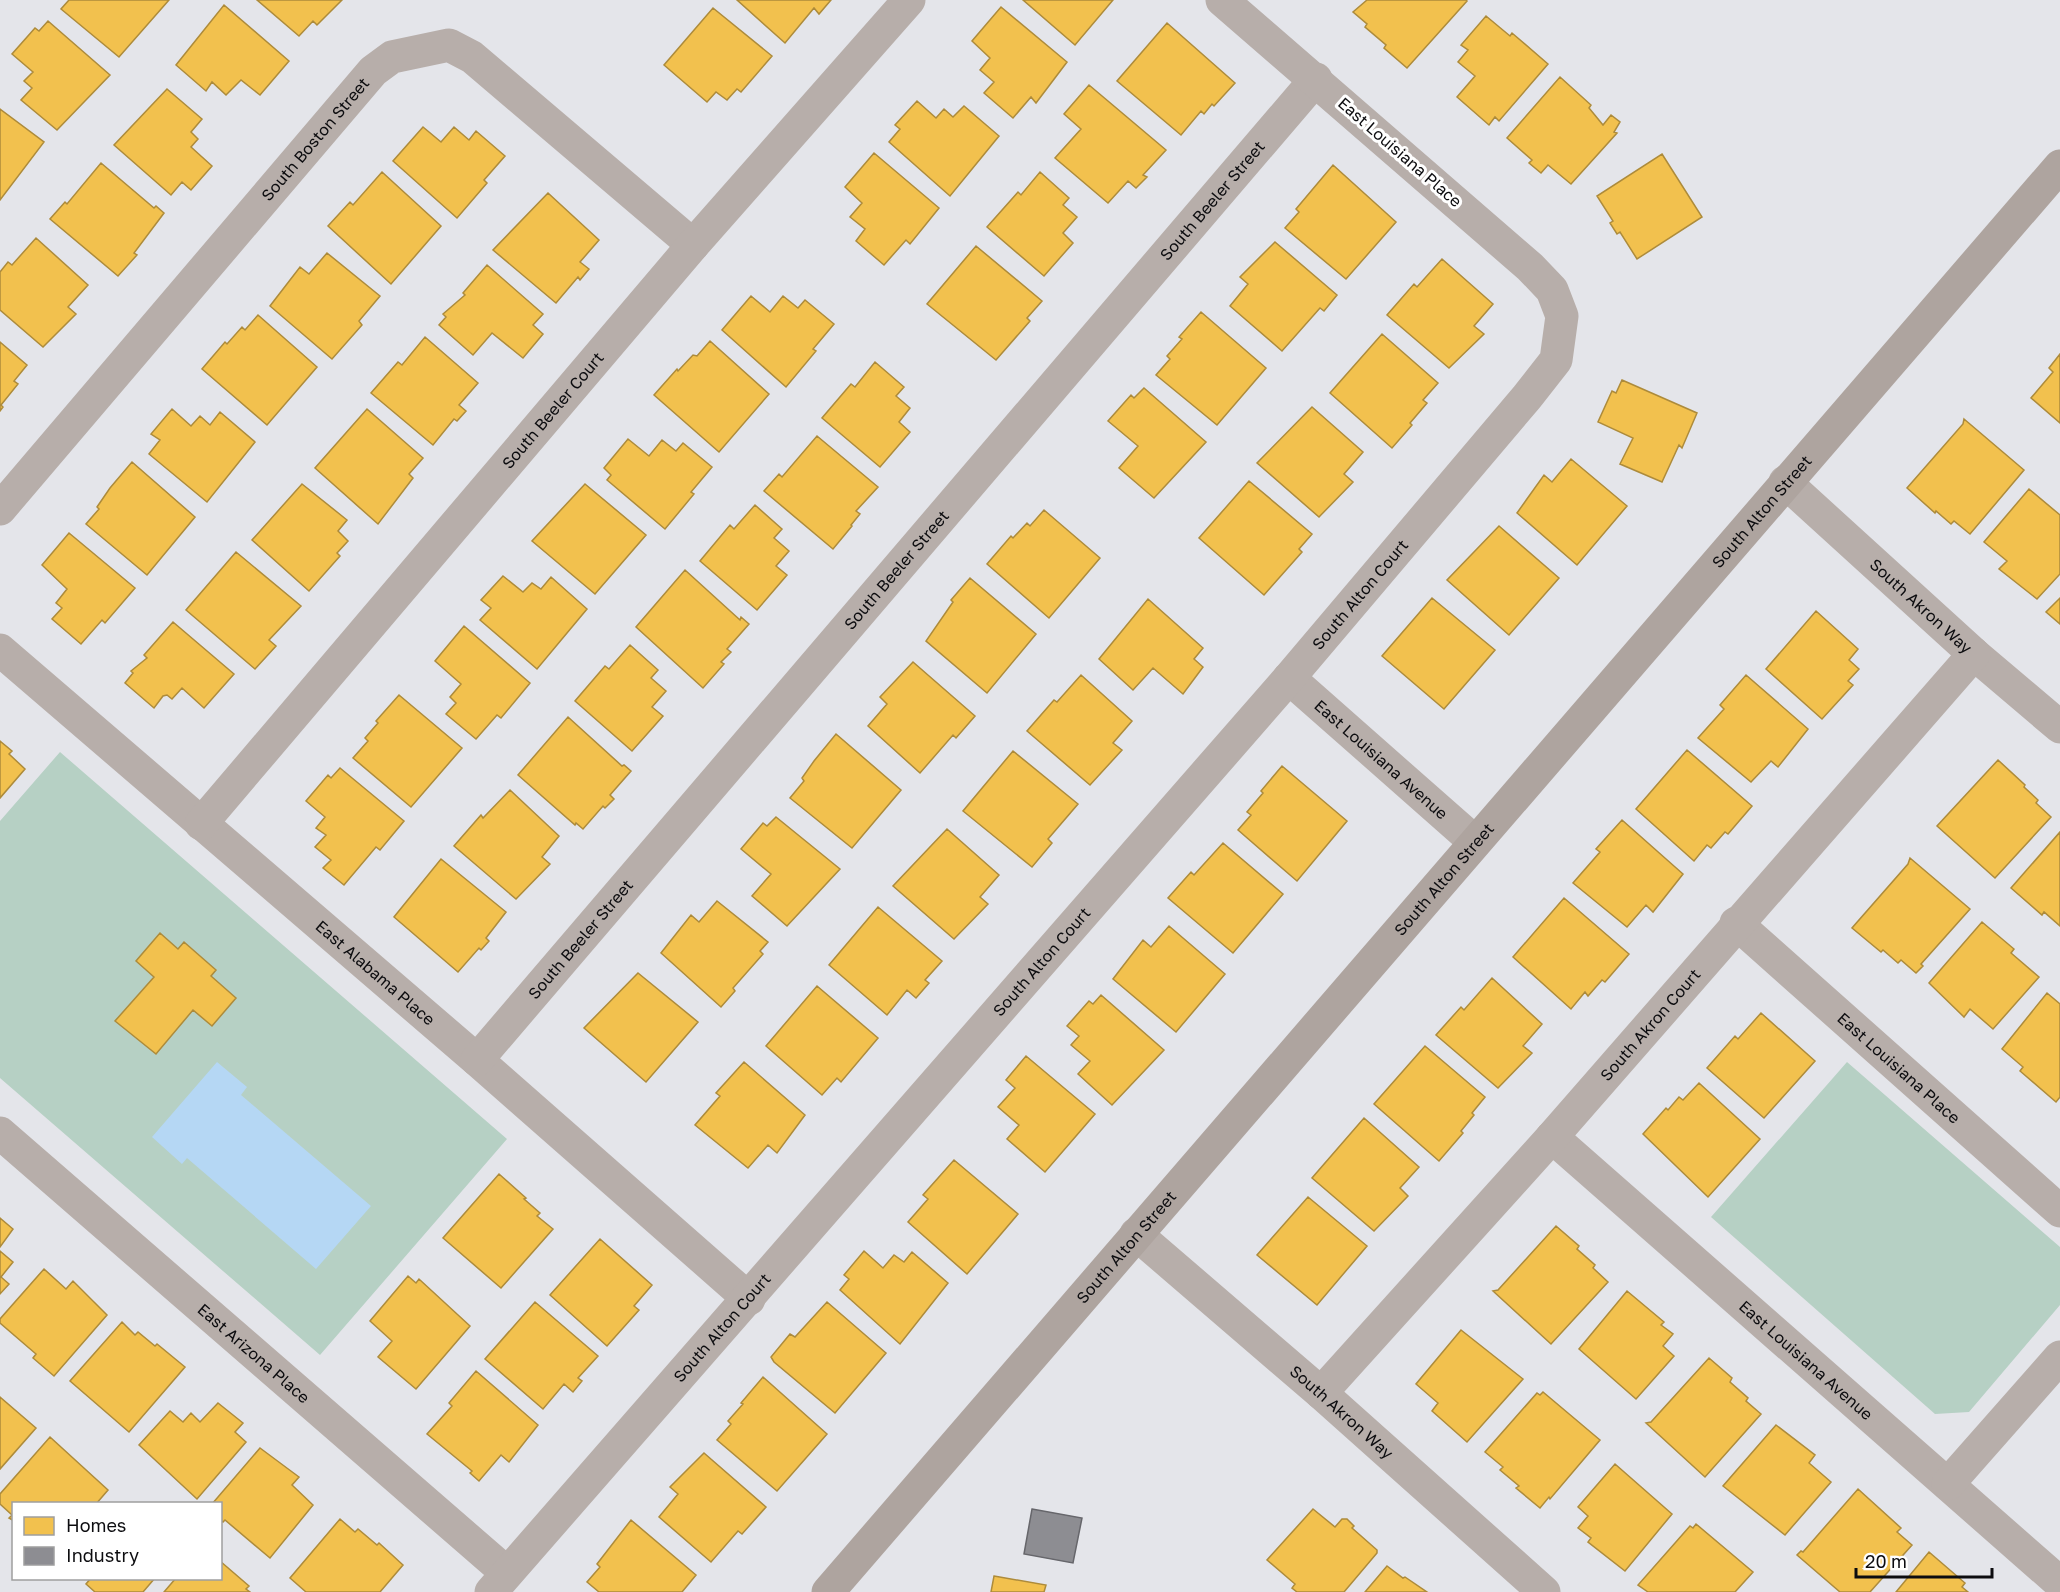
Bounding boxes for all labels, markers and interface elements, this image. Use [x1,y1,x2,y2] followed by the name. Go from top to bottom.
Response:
[257,73,373,205] street label: South Boston Street
[1334,93,1466,211] street label: East Louisiana Place
[1155,137,1269,264] street label: South Beeler Street
[497,348,608,473] street label: South Beeler Court
[1707,451,1816,572] street label: South Alton Street
[840,506,953,634] street label: South Beeler Street
[1308,535,1412,653] street label: South Alton Court
[1866,554,1977,658] street label: South Akron Way
[1310,695,1452,824] street label: East Louisiana Avenue
[1390,819,1498,940] street label: South Alton Street
[524,875,637,1003] street label: South Beeler Street
[989,903,1094,1020] street label: South Alton Court
[312,916,439,1029] street label: East Alabama Place
[1596,964,1705,1085] street label: South Akron Court
[1833,1008,1964,1128] street label: East Louisiana Place
[1072,1187,1180,1307] street label: South Alton Street
[669,1269,775,1386] street label: South Alton Court
[1735,1296,1877,1424] street label: East Louisiana Avenue
[194,1299,314,1407] street label: East Arizona Place
[1286,1361,1398,1463] street label: South Akron Way
[12,1502,222,1580] legend
[66,1514,126,1536] text: Homes
[1856,1541,1992,1579] scale bar
[66,1544,139,1566] text: Industry
[1865,1550,1907,1572] text: 20 m

